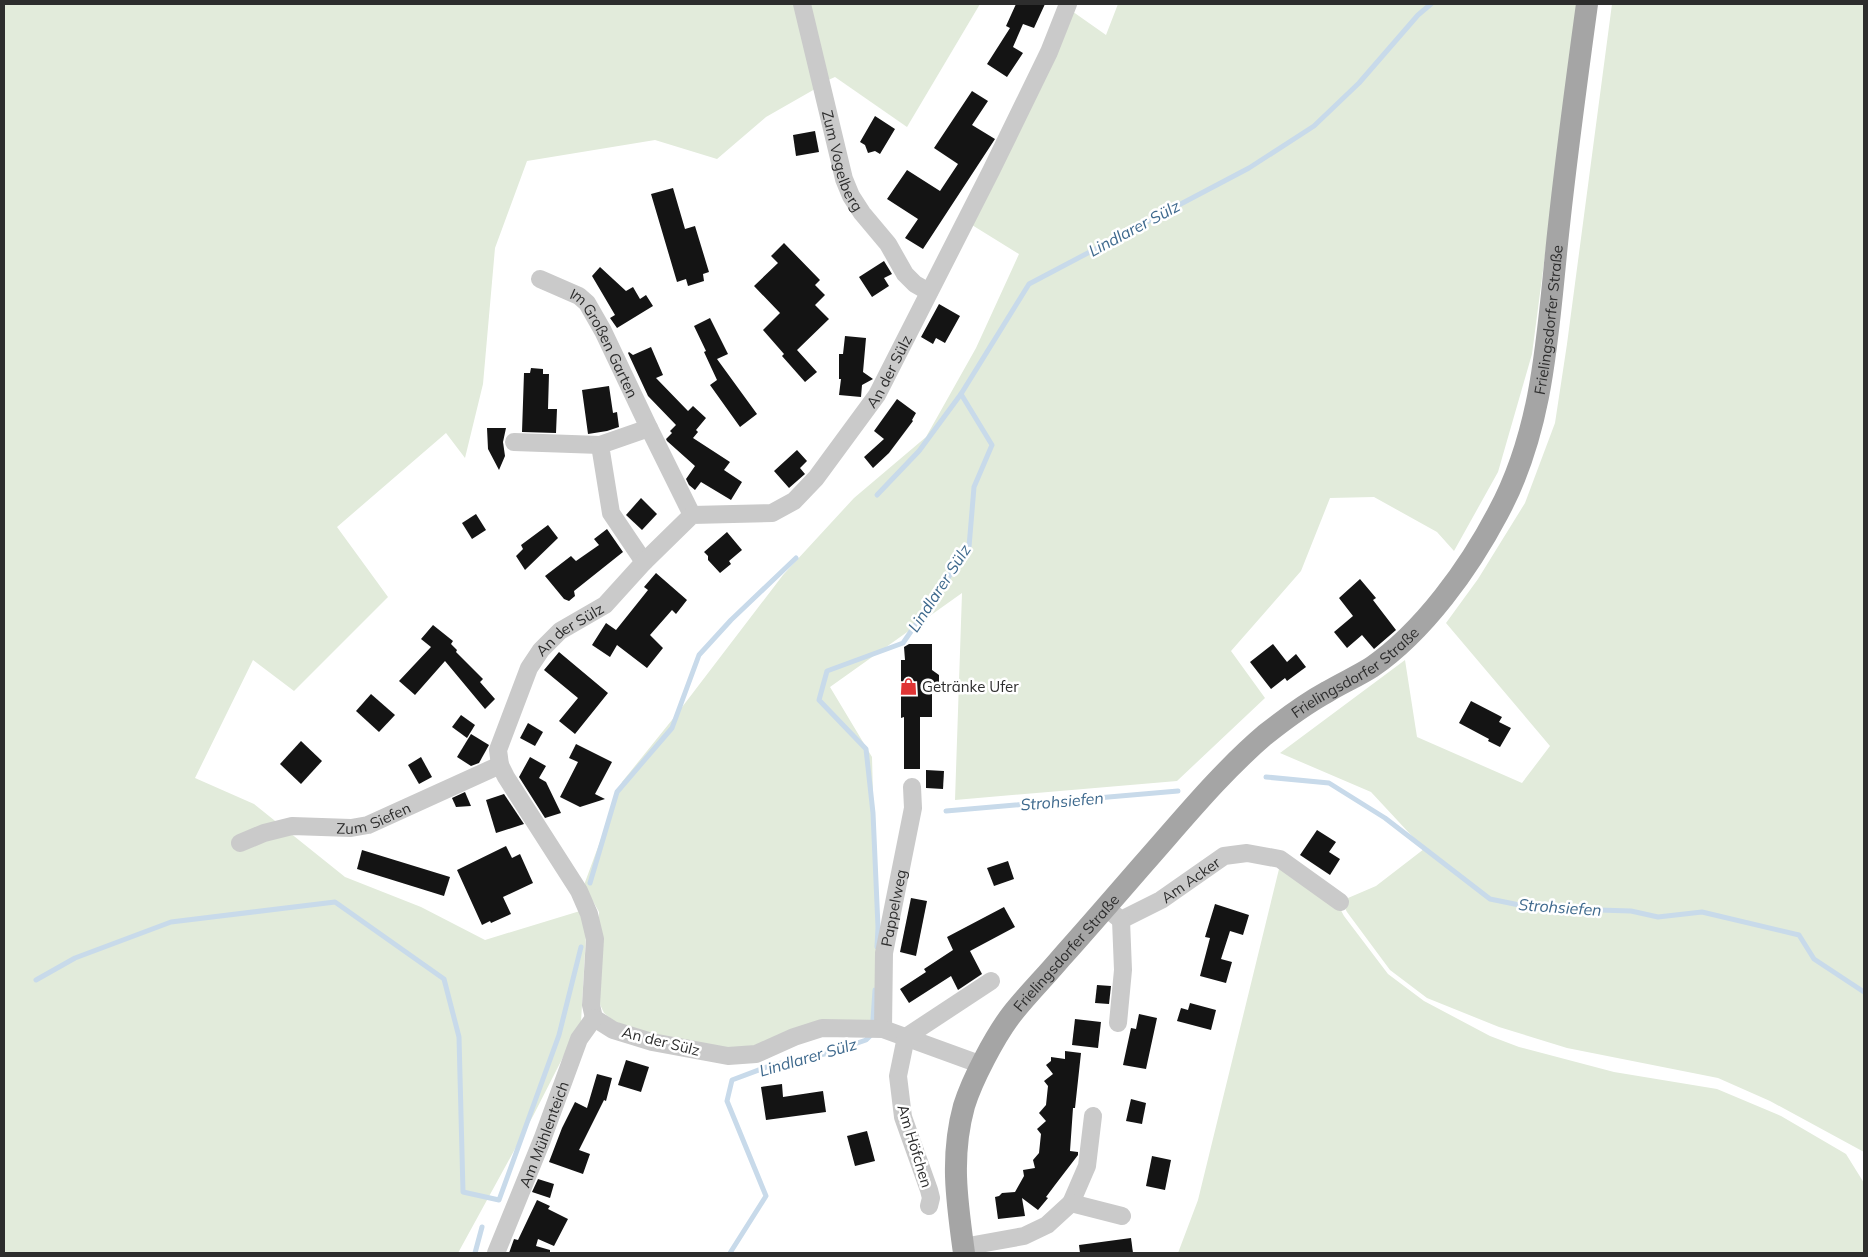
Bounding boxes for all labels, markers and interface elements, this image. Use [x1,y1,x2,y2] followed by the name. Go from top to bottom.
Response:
[818,108,868,215] street label: Zum Vogelberg
[1085,195,1184,260] water label: Lindlarer Sülz
[1529,244,1566,396] street label: Frielingsdorfer Straße
[567,284,643,401] street label: Im Großen Garten
[861,331,916,411] street label: An der Sülz
[903,540,975,636] water label: Lindlarer Sülz
[531,598,607,660] street label: An der Sülz
[1287,622,1423,722] street label: Frielingsdorfer Straße
[898,676,918,696] shop icon: Getränke Ufer
[922,677,1019,696] place label: Getränke Ufer
[1020,787,1104,815] water label: Strohsiefen
[336,797,413,838] street label: Zum Siefen
[1157,852,1224,907] street label: Am Acker
[876,868,910,948] street label: Pappelweg
[1009,890,1123,1015] street label: Frielingsdorfer Straße
[1518,894,1602,920] water label: Strohsiefen
[620,1022,702,1060] street label: An der Sülz
[757,1033,860,1080] water label: Lindlarer Sülz
[514,1078,572,1190] street label: Am Mühlenteich
[893,1102,937,1190] street label: Am Höfchen

